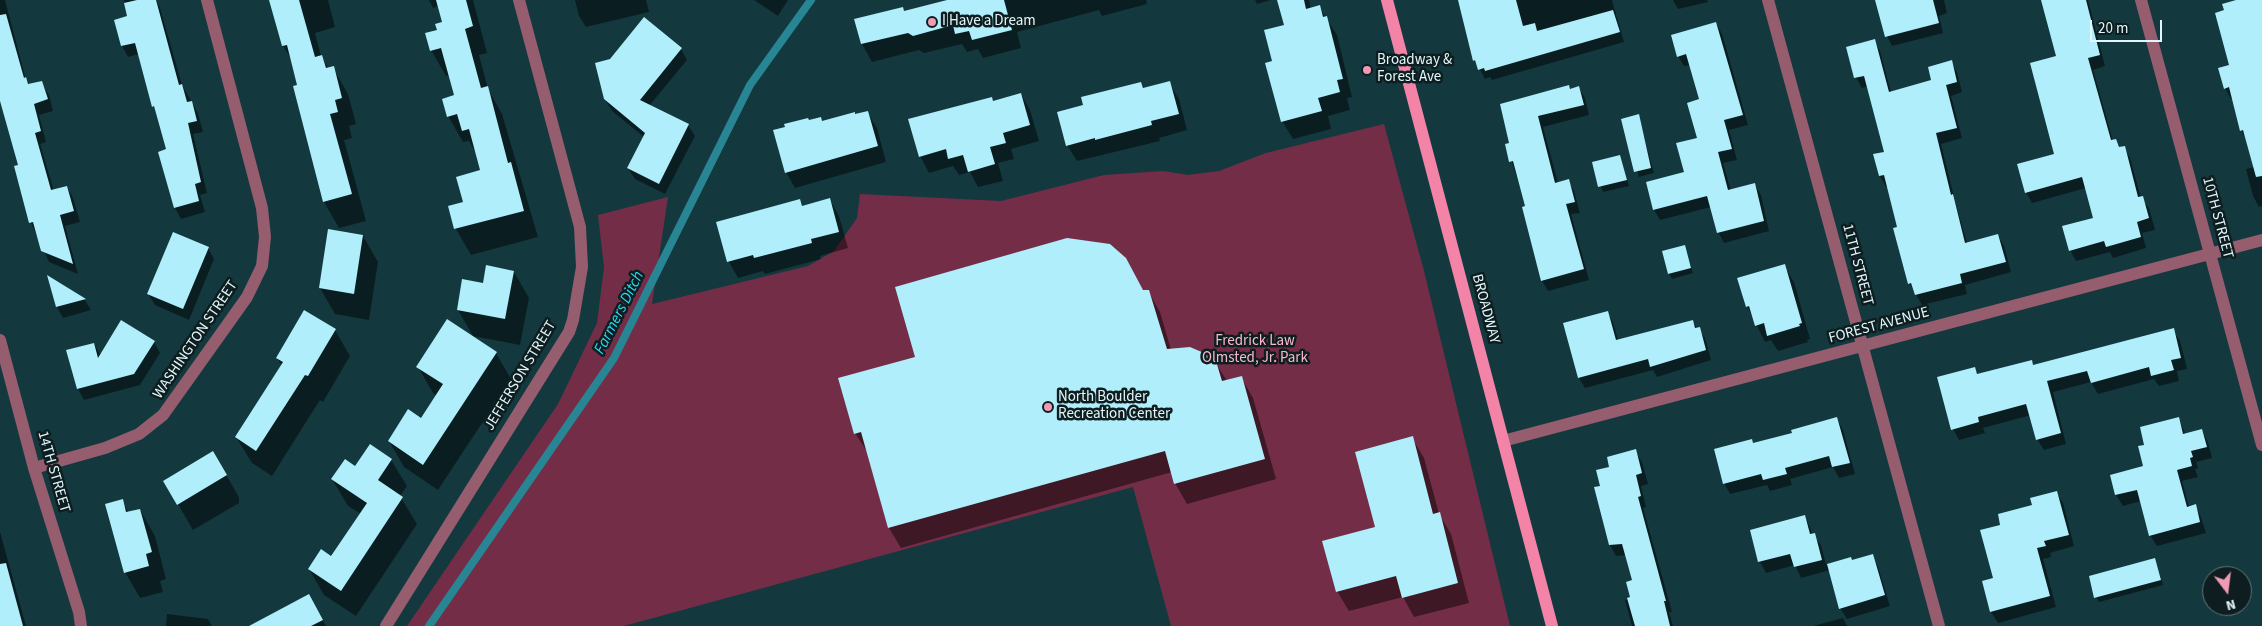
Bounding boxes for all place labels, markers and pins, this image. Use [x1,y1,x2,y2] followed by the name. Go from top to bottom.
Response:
[942,13,1036,31] place label: I Have a Dream
[926,16,938,28] marker: I Have a Dream
[1377,52,1452,87] place label: Broadway & Forest Ave
[1361,64,1373,76] marker: Broadway & Forest Ave
[1058,389,1170,424] place label: North Boulder Recreation Center
[1042,401,1054,413] marker: North Boulder Recreation Center

